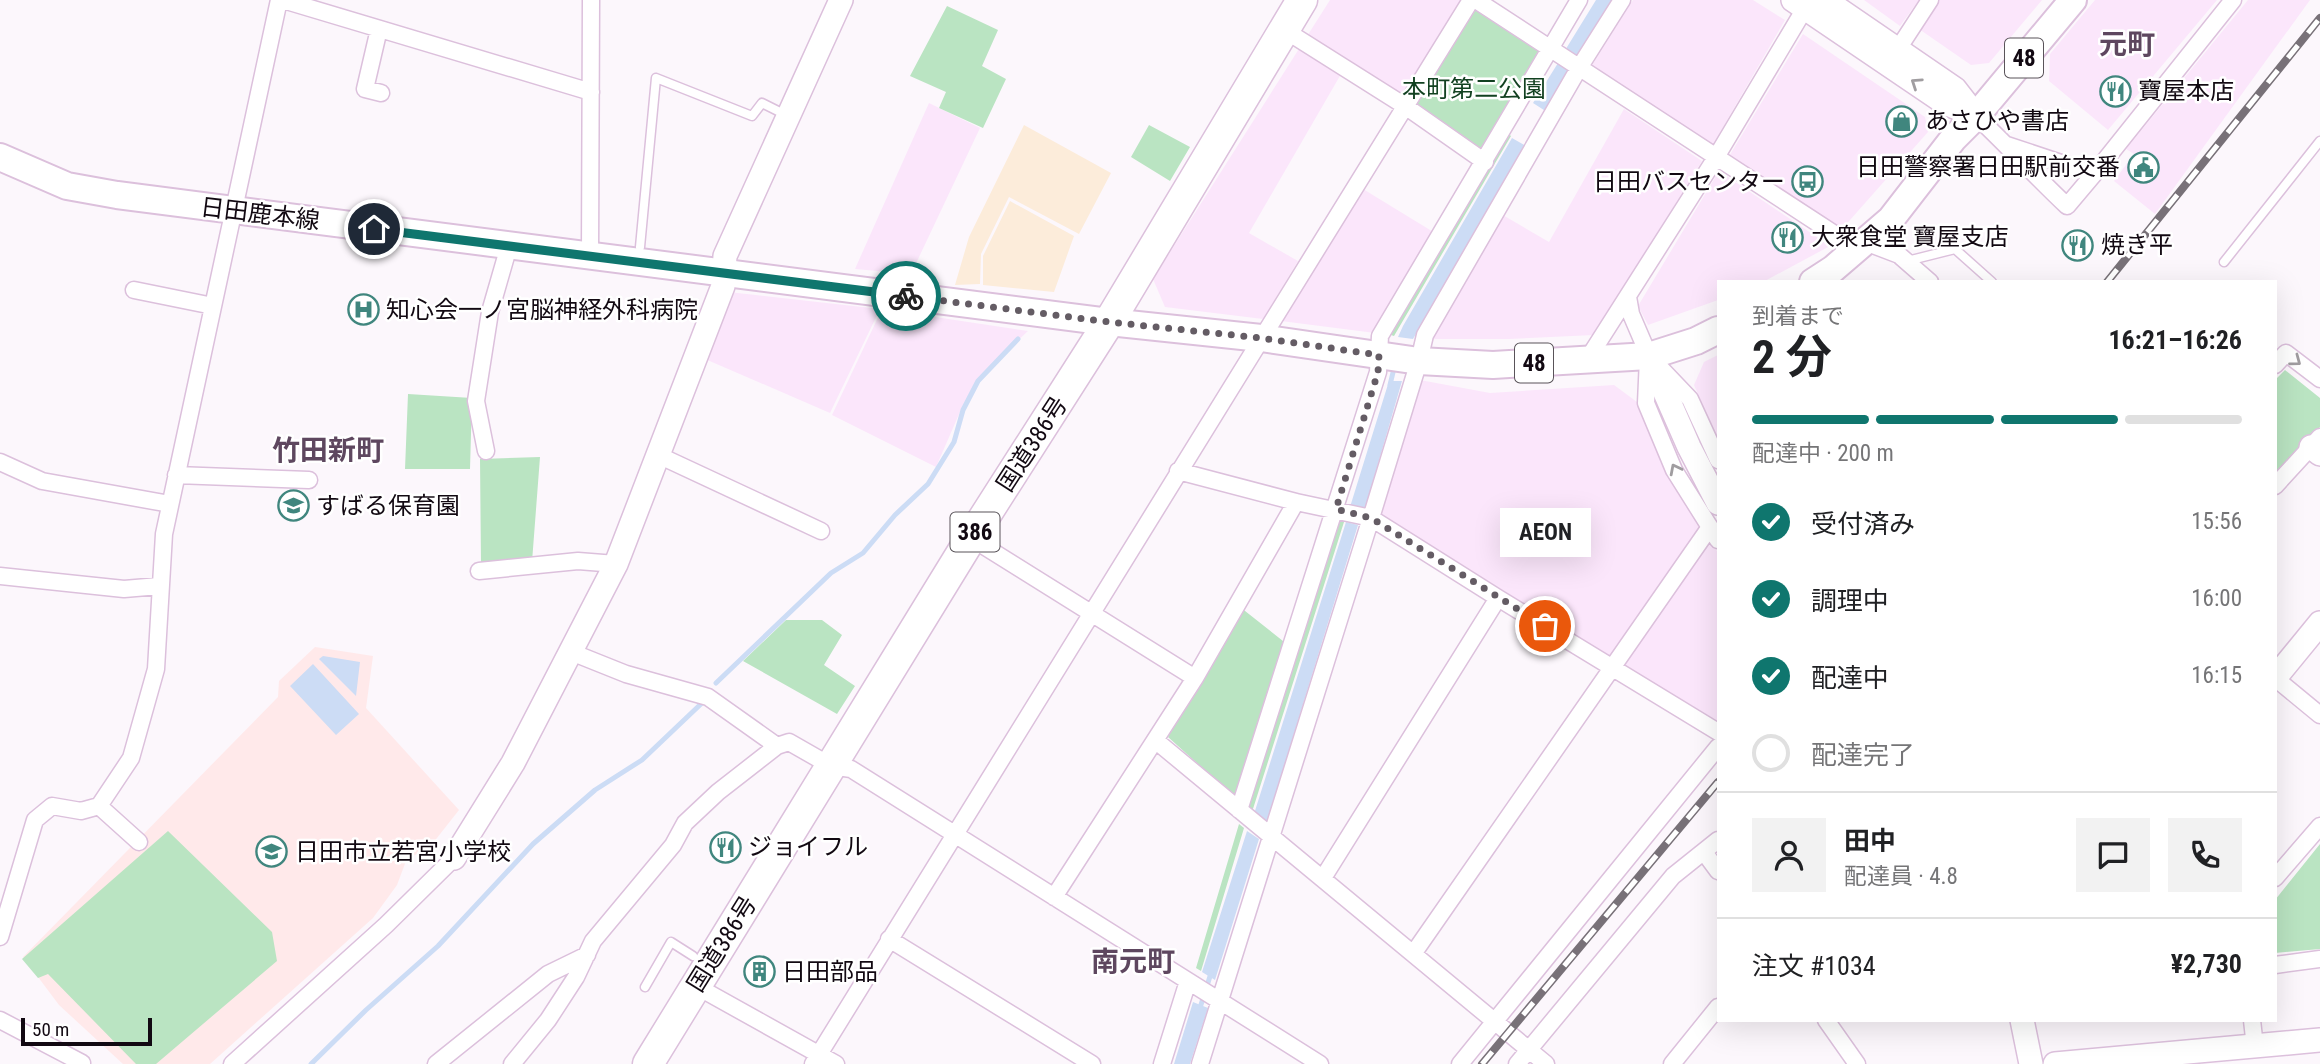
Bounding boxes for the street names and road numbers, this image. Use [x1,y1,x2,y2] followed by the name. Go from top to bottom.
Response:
[2005,39,2043,78] road number: 48
[199,193,321,235] street label: 日田鹿本線
[1515,344,1553,382] road number: 48
[991,391,1073,497] street label: 国道386号
[950,512,1000,552] road number: 386
[682,891,762,997] street label: 国道386号

